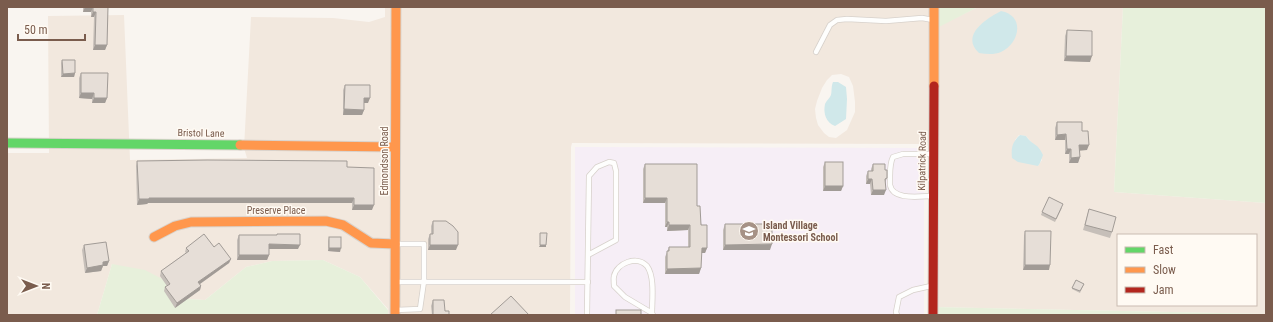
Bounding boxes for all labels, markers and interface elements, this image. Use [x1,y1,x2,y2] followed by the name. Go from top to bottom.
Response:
[18,16,85,42] scale bar
[24,23,48,37] text: 50 m
[379,126,390,196] street label: Edmondson Road
[177,127,225,139] street label: Bristol Lane
[916,131,928,191] street label: Kilpatrick Road
[247,205,306,216] street label: Preserve Place
[738,220,760,242] school or university icon: Island Village Montessori School
[763,220,838,243] place label: Island Village Montessori School
[1117,234,1257,306] legend
[1153,243,1174,257] text: Fast
[1153,263,1176,277] text: Slow
[16,266,56,306] north arrow
[39,283,52,290] text: N
[1153,283,1174,297] text: Jam

